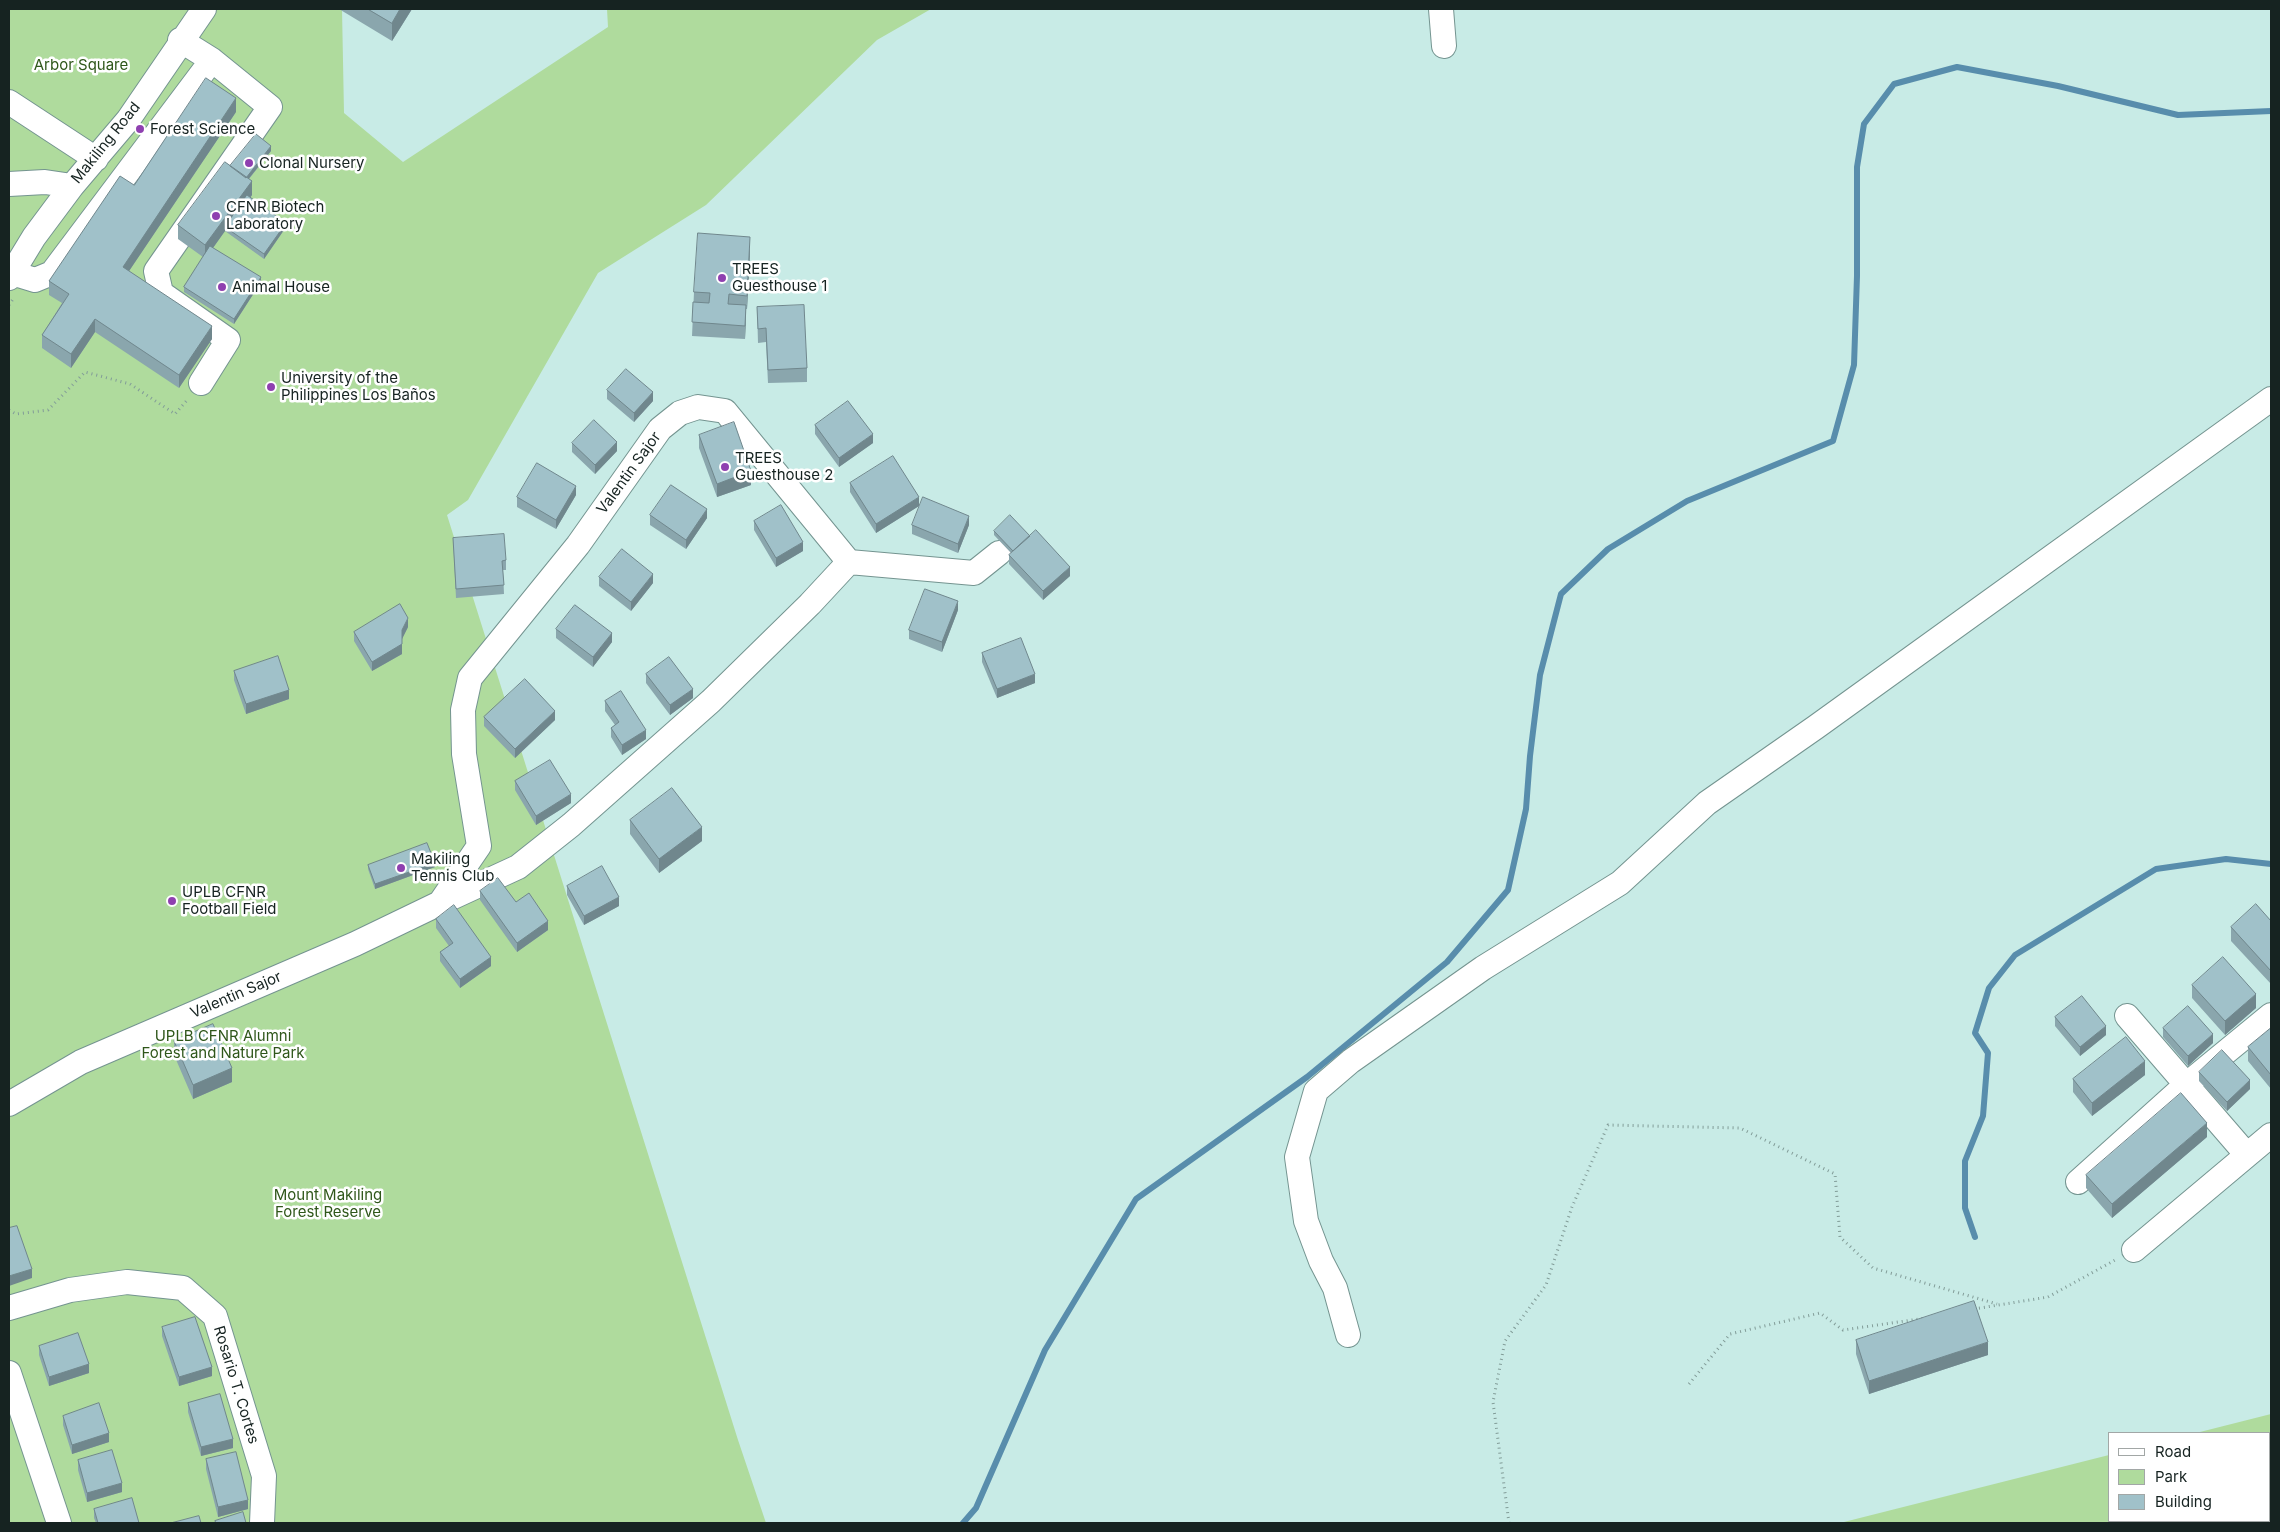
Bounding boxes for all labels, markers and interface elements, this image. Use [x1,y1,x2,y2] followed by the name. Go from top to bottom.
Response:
[34,56,128,74] park label: Arbor Square
[68,99,144,187] street label: Makiling Road
[150,120,255,138] place label: Forest Science
[134,123,146,135] marker: Forest Science
[259,154,365,172] place label: Clonal Nursery
[243,157,255,169] marker: Clonal Nursery
[226,198,324,233] place label: CFNR Biotech Laboratory
[210,210,222,222] marker: CFNR Biotech Laboratory
[732,260,827,295] place label: TREES Guesthouse 1
[716,272,728,284] marker: TREES Guesthouse 1
[232,278,330,296] place label: Animal House
[216,281,228,293] marker: Animal House
[281,369,436,404] place label: University of the Philippines Los Baños
[265,381,277,393] marker: University of the Philippines Los Baños
[593,428,665,518] street label: Valentin Sajor
[735,449,833,484] place label: TREES Guesthouse 2
[719,461,731,473] marker: TREES Guesthouse 2
[411,850,494,885] place label: Makiling Tennis Club
[395,862,407,874] marker: Makiling Tennis Club
[182,883,276,918] place label: UPLB CFNR Football Field
[166,895,178,907] marker: UPLB CFNR Football Field
[188,968,284,1022] street label: Valentin Sajor
[141,1027,305,1062] park label: UPLB CFNR Alumni Forest and Nature Park
[274,1186,382,1221] park label: Mount Makiling Forest Reserve
[209,1324,263,1446] street label: Rosario T. Cortes
[2108,1432,2270,1522] legend
[2155,1442,2191,1461] text: Road
[2155,1467,2187,1486] text: Park
[2155,1492,2212,1511] text: Building

